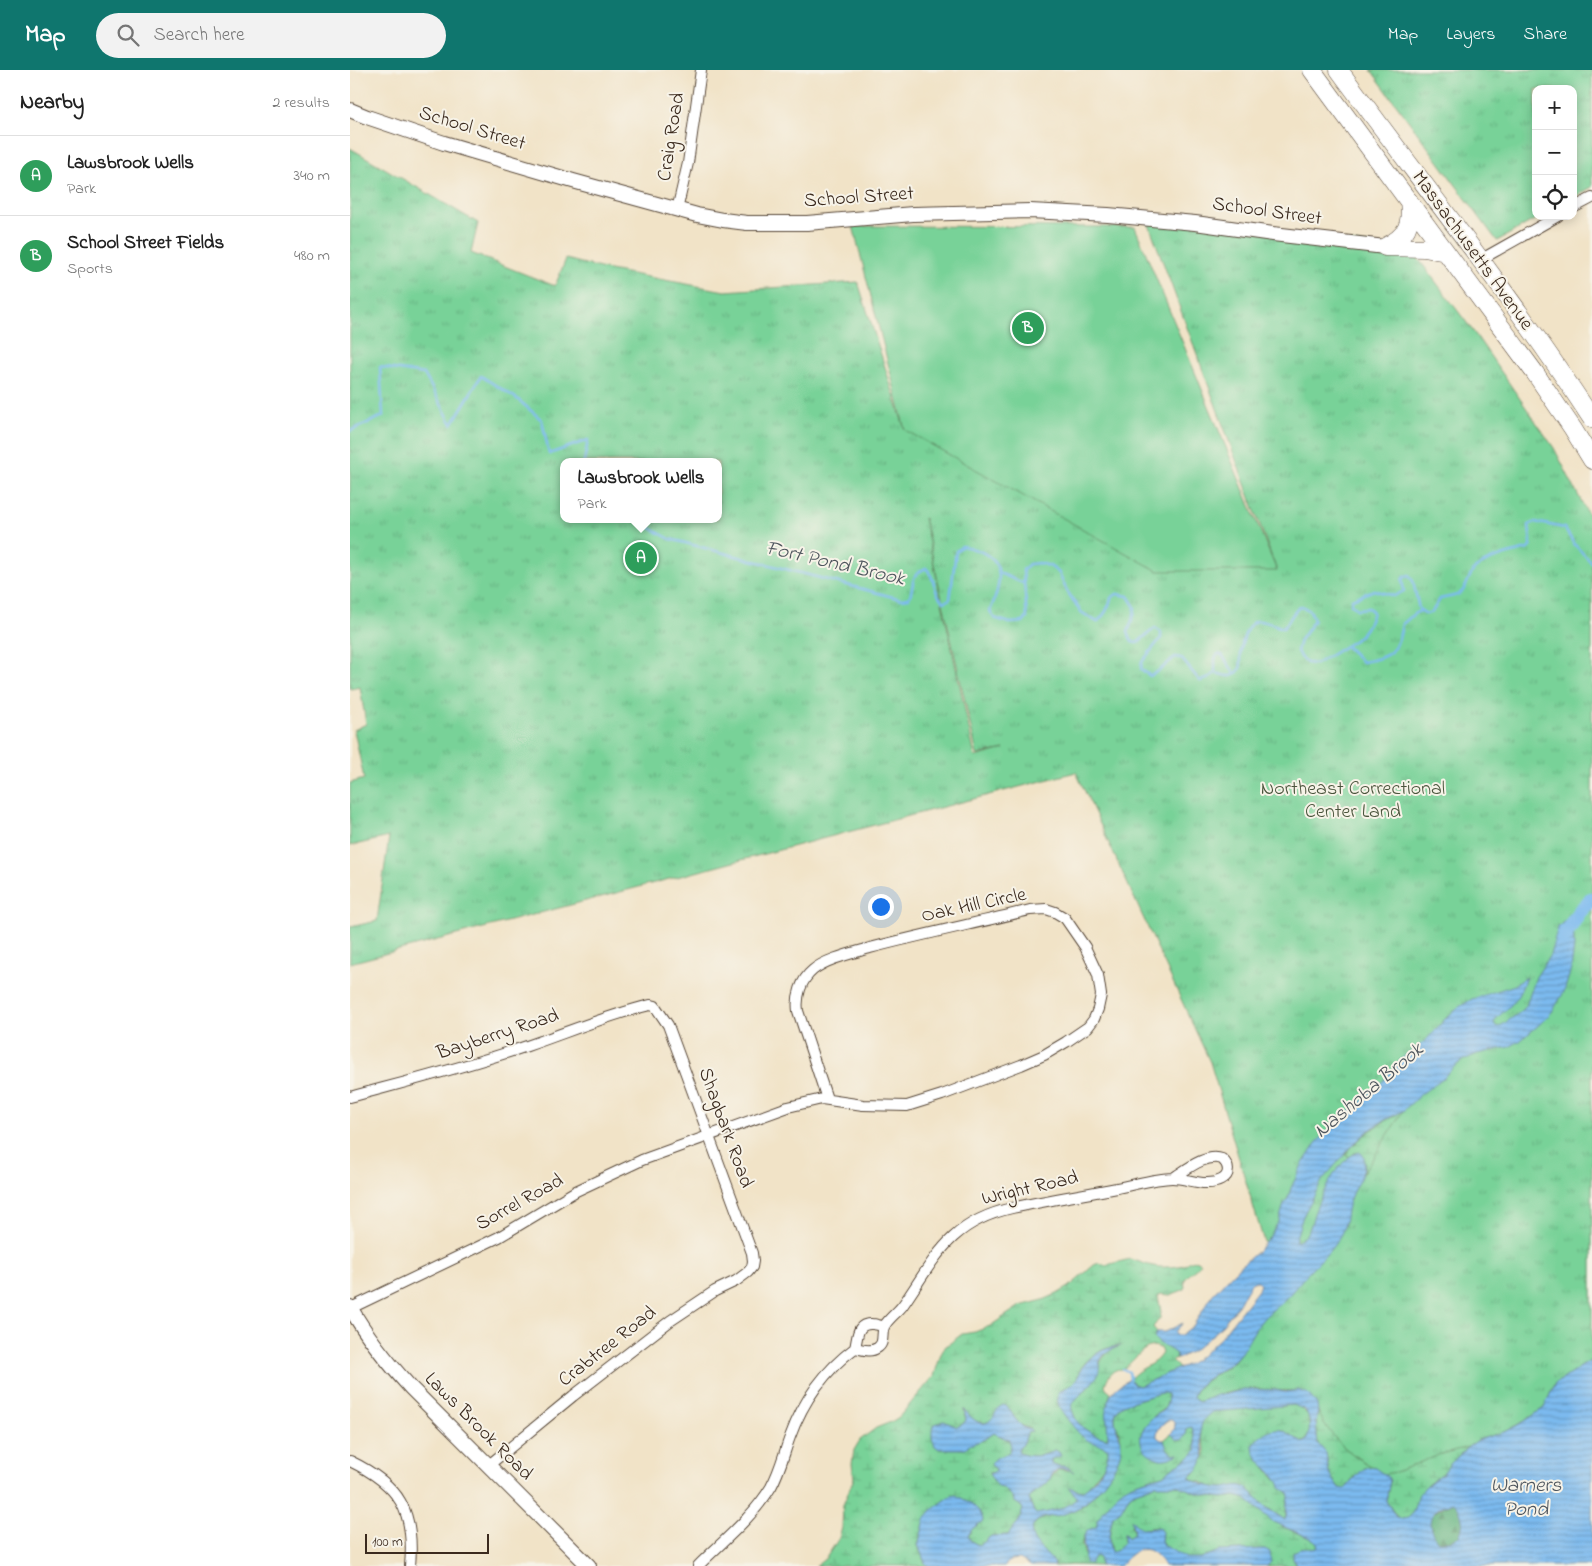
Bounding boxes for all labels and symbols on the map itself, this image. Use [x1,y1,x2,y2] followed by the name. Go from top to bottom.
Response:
[651,91,694,183] street label: Craig Road
[415,99,529,159] street label: School Street
[1404,165,1540,337] street label: Massachusetts Avenue
[803,180,915,216] street label: School Street
[1210,190,1324,234] street label: School Street
[1012,309,1044,347] pin: B
[763,533,908,595] water label: Fort Pond Brook
[625,539,657,577] pin: A
[1261,775,1445,827] park label: Northeast Correctional Center Land
[919,881,1029,931] street label: Oak Hill Circle
[868,894,894,920] your location
[432,1002,563,1069] street label: Bayberry Road
[1308,1036,1431,1146] water label: Nashoba Brook
[689,1064,760,1193] street label: Shagbark Road
[979,1164,1081,1215] street label: Wright Road
[471,1167,569,1239] street label: Sorrel Road
[553,1299,663,1395] street label: Crabtree Road
[417,1366,539,1488] street label: Laws Brook Road
[1490,1471,1562,1525] water label: Warners Pond
[365,1531,489,1554] scale bar

